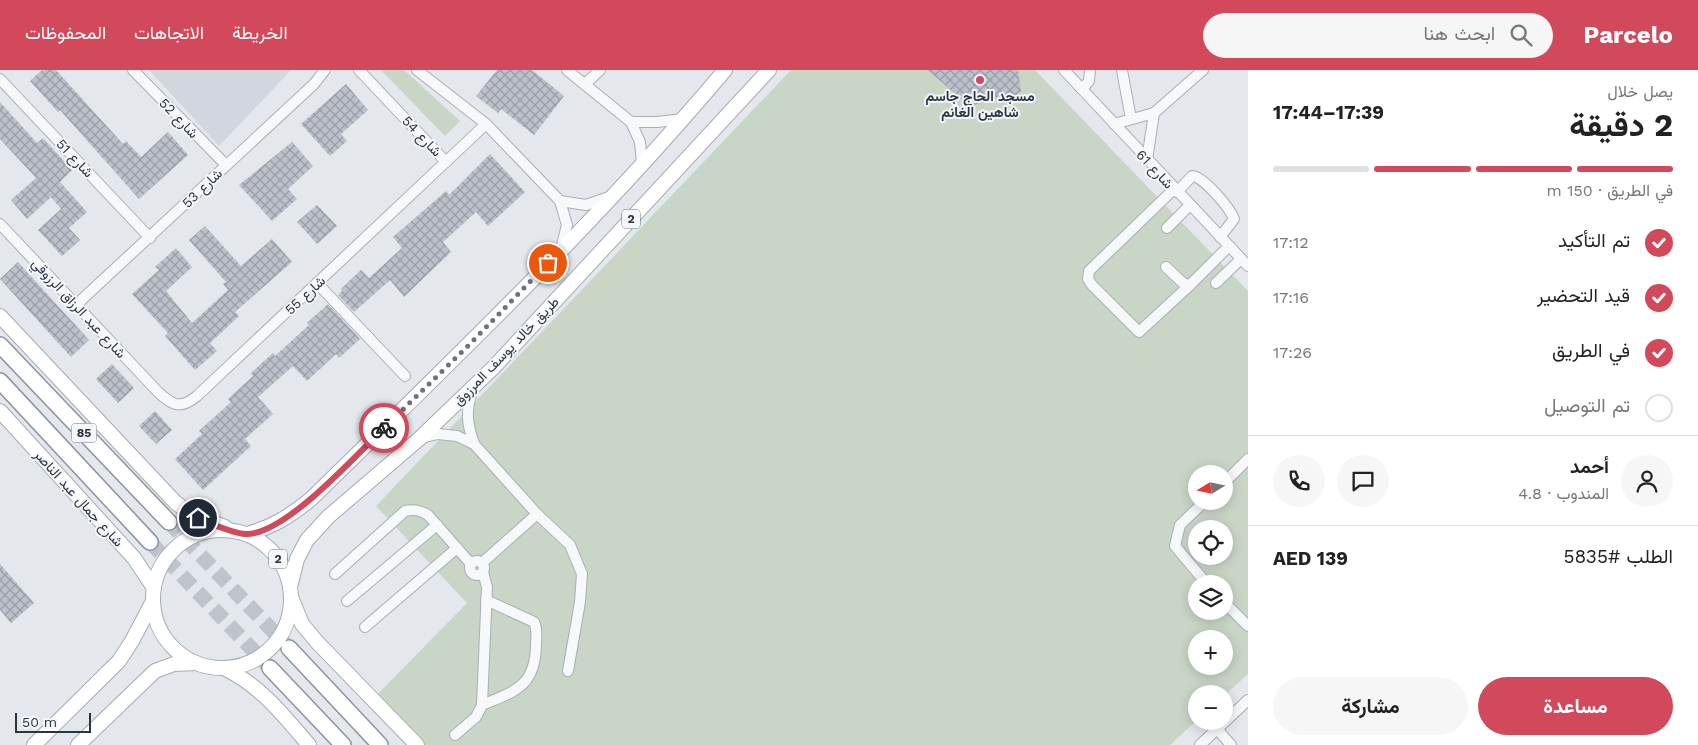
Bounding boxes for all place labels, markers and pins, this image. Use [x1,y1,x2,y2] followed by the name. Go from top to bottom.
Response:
[974,74,986,86] marker: مسجد الحاج جاسم شاهين الغانم
[926,88,1035,121] place label: مسجد الحاج جاسم شاهين الغانم
[527,242,569,284] pin
[177,497,219,539] pin

